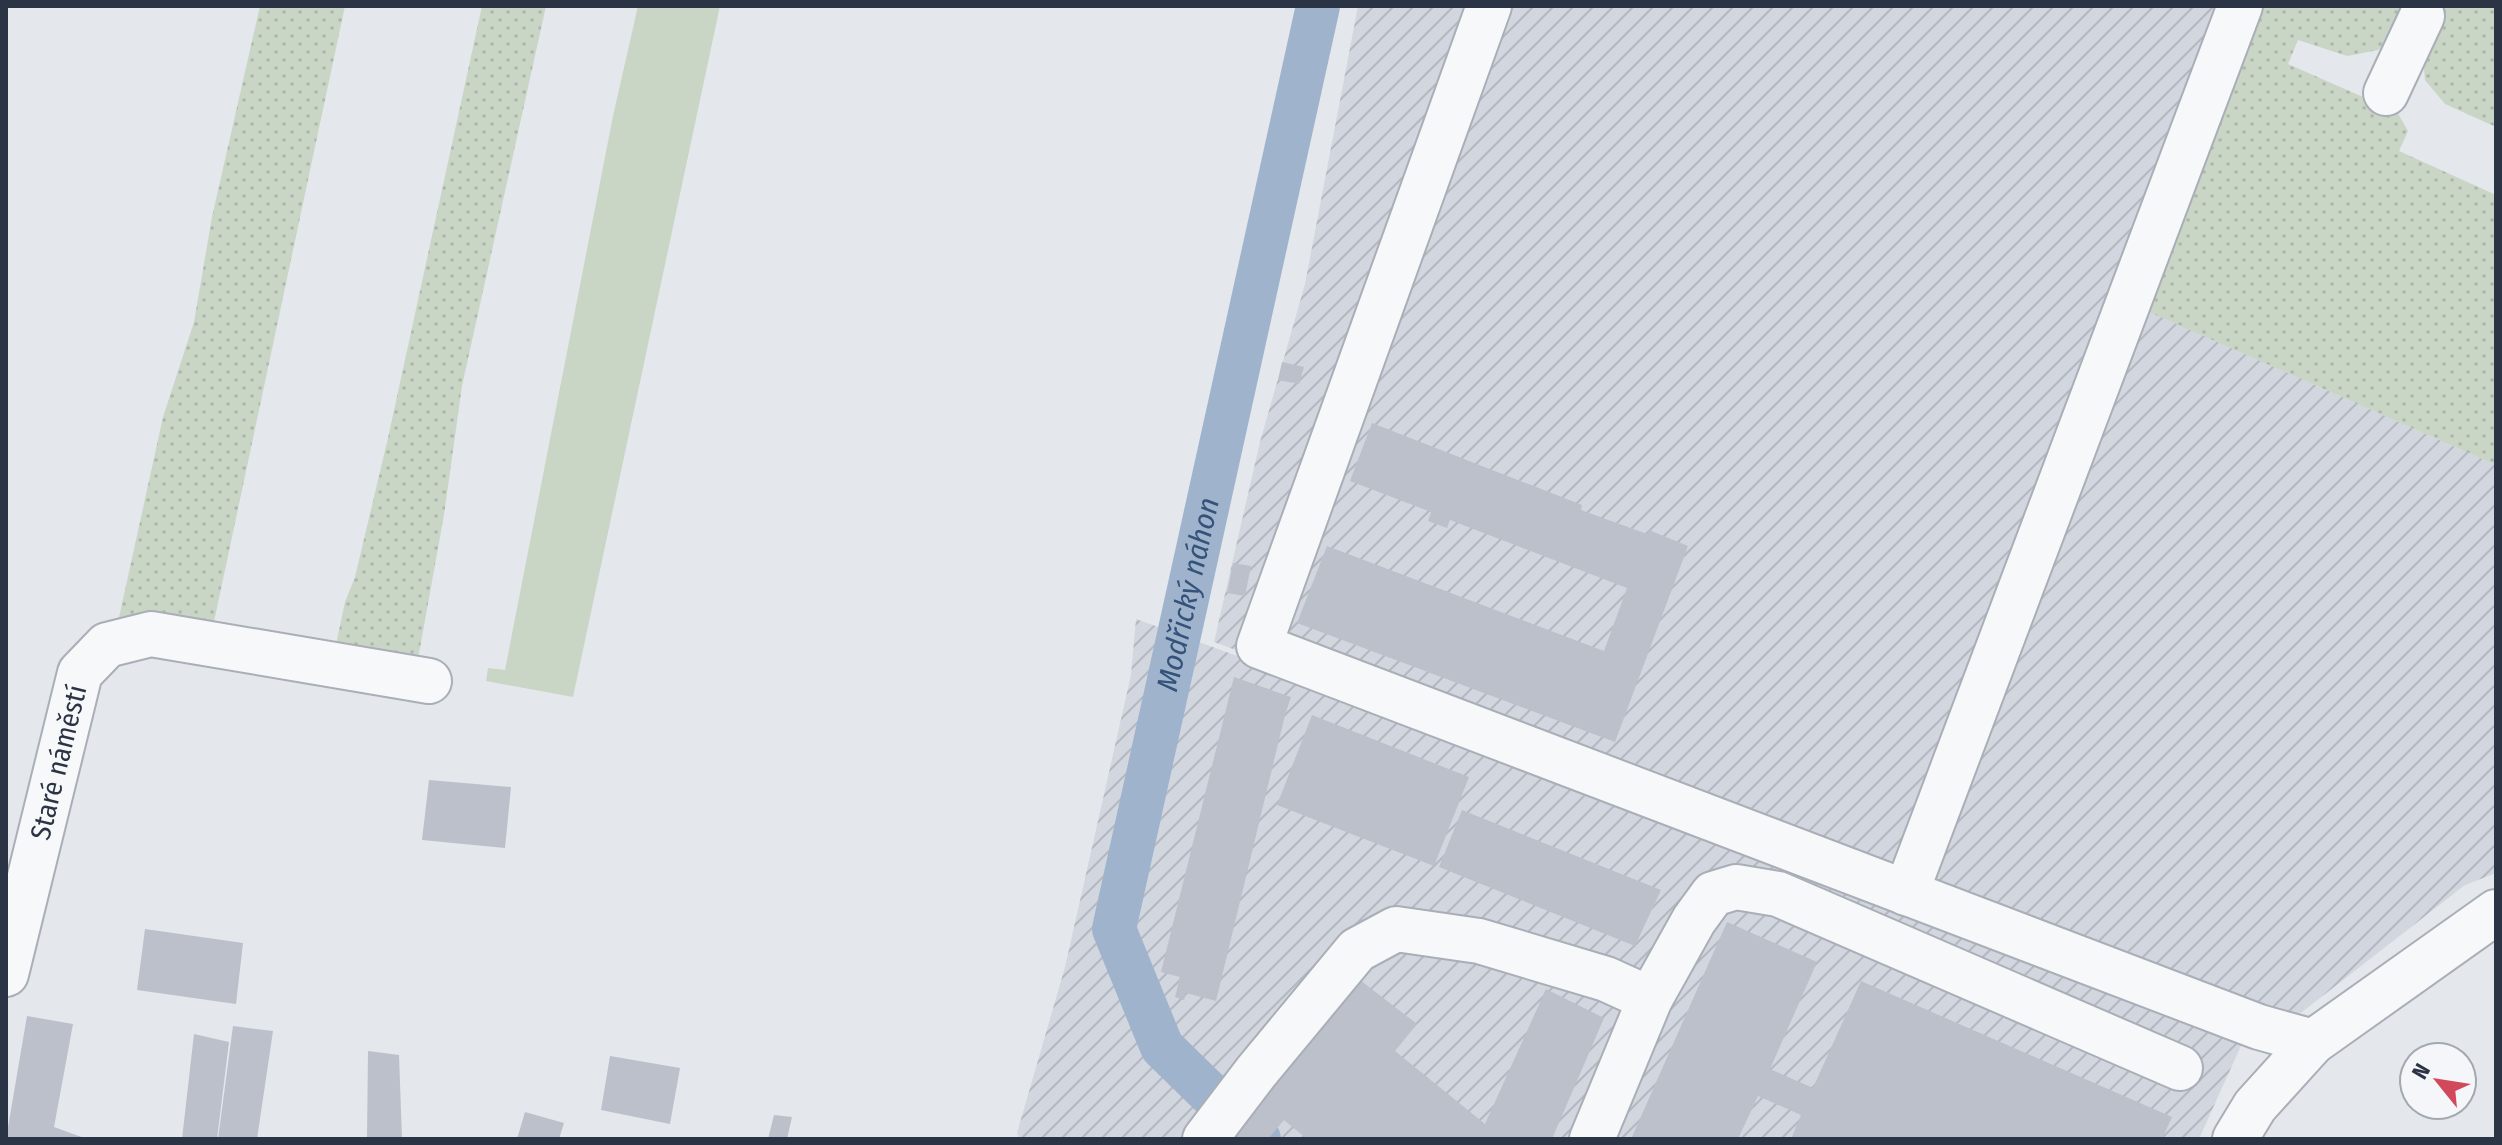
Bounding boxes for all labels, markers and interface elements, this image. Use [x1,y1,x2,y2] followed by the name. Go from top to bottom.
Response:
[1149,494,1227,694] water label: Modřický náhon
[24,682,93,843] street label: Staré náměstí
[2398,1041,2478,1121] north arrow
[2406,1059,2436,1084] text: N

